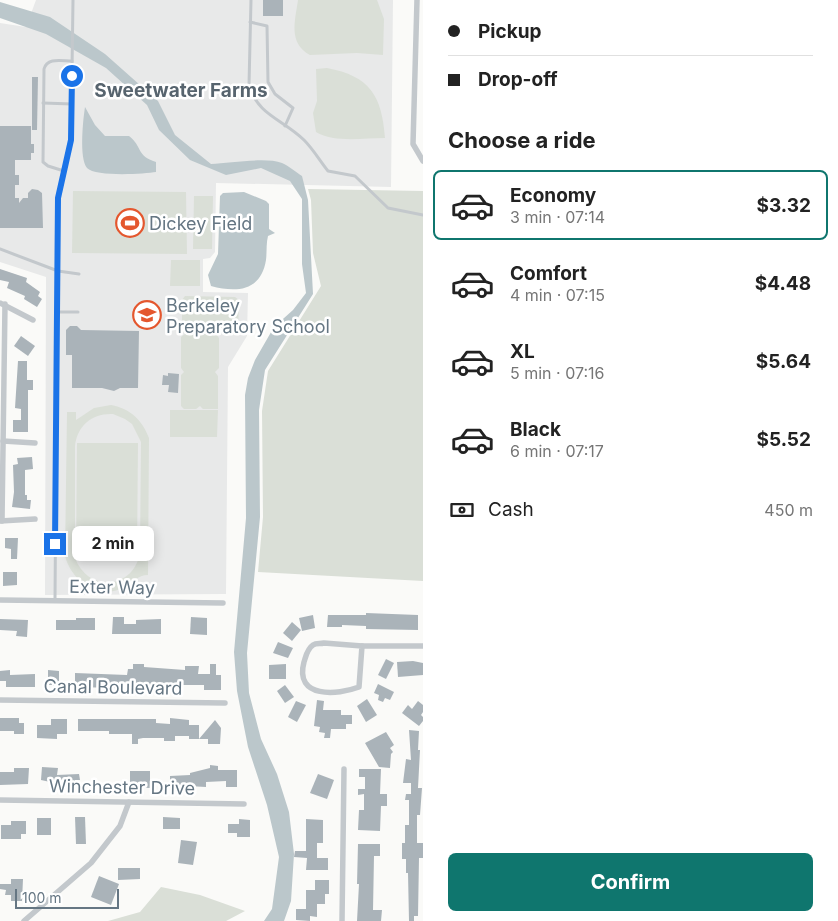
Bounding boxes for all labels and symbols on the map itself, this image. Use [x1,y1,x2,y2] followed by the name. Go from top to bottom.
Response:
[61,65,83,87] route start
[94,79,268,102] district label: Sweetwater Farms
[115,208,145,238] sports icon: Dickey Field
[149,213,252,234] place label: Dickey Field
[166,295,330,337] place label: Berkeley Preparatory School
[132,300,162,330] school or university icon: Berkeley Preparatory School
[72,526,155,562] callout: 2 min
[44,533,66,555] route end
[69,576,155,598] street label: Exter Way
[43,675,183,699] street label: Canal Boulevard
[49,775,195,799] street label: Winchester Drive
[15,886,119,909] scale bar

